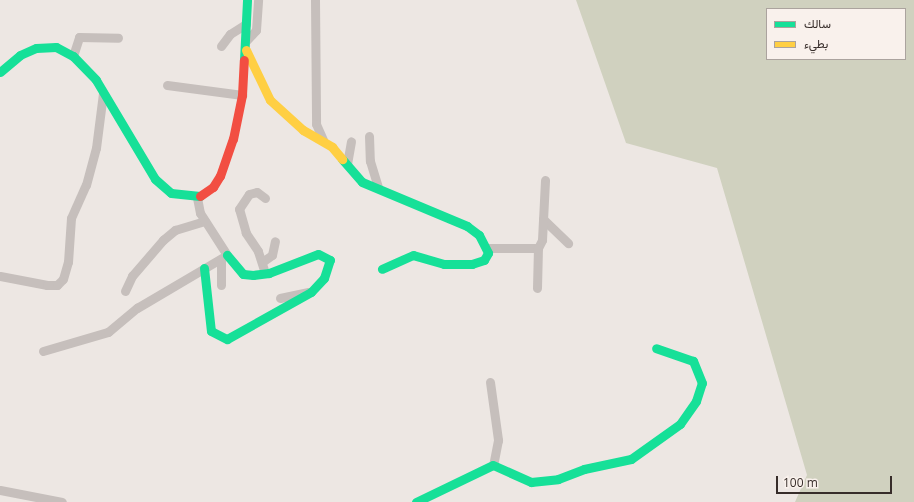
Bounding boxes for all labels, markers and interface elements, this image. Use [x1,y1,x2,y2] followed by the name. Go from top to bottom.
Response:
[766,8,906,60] legend
[804,15,831,32] text: سالك
[804,35,828,52] text: بطيء
[778,468,894,494] scale bar
[783,474,818,491] text: 100 m

